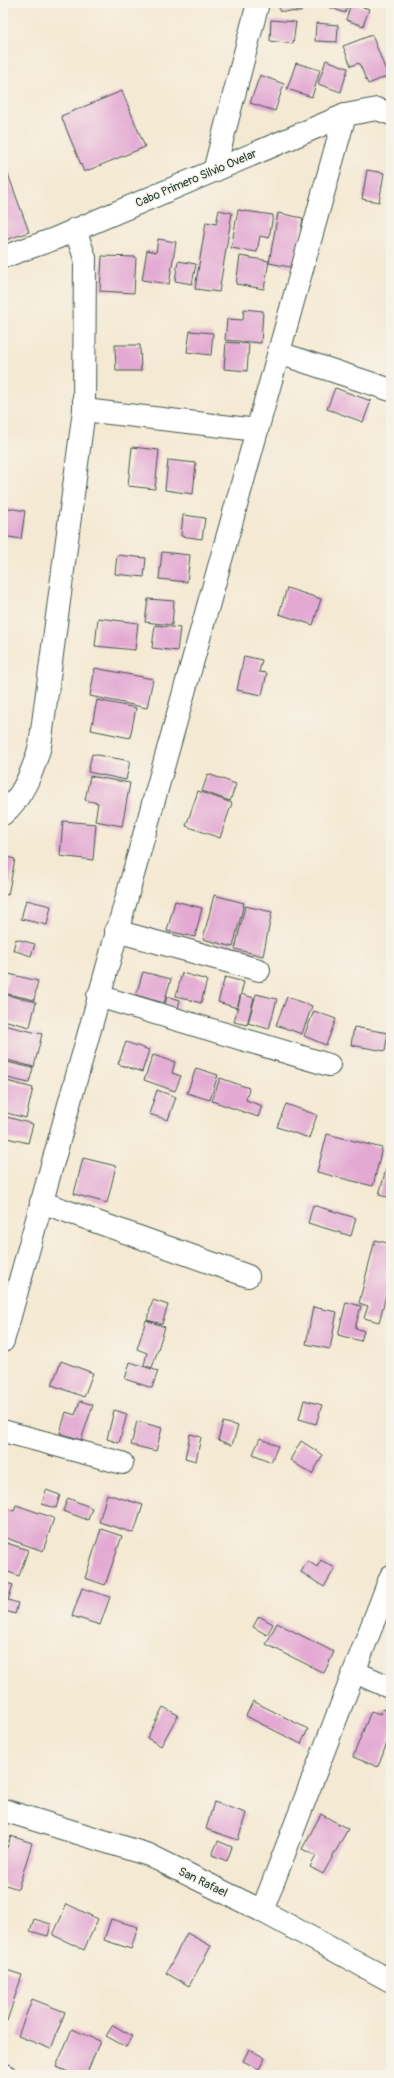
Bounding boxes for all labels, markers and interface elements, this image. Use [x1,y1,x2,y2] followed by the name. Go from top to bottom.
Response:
[133,146,260,211] street label: Cabo Primero Silvio Ovelar
[176,1864,230,1901] street label: San Rafael

